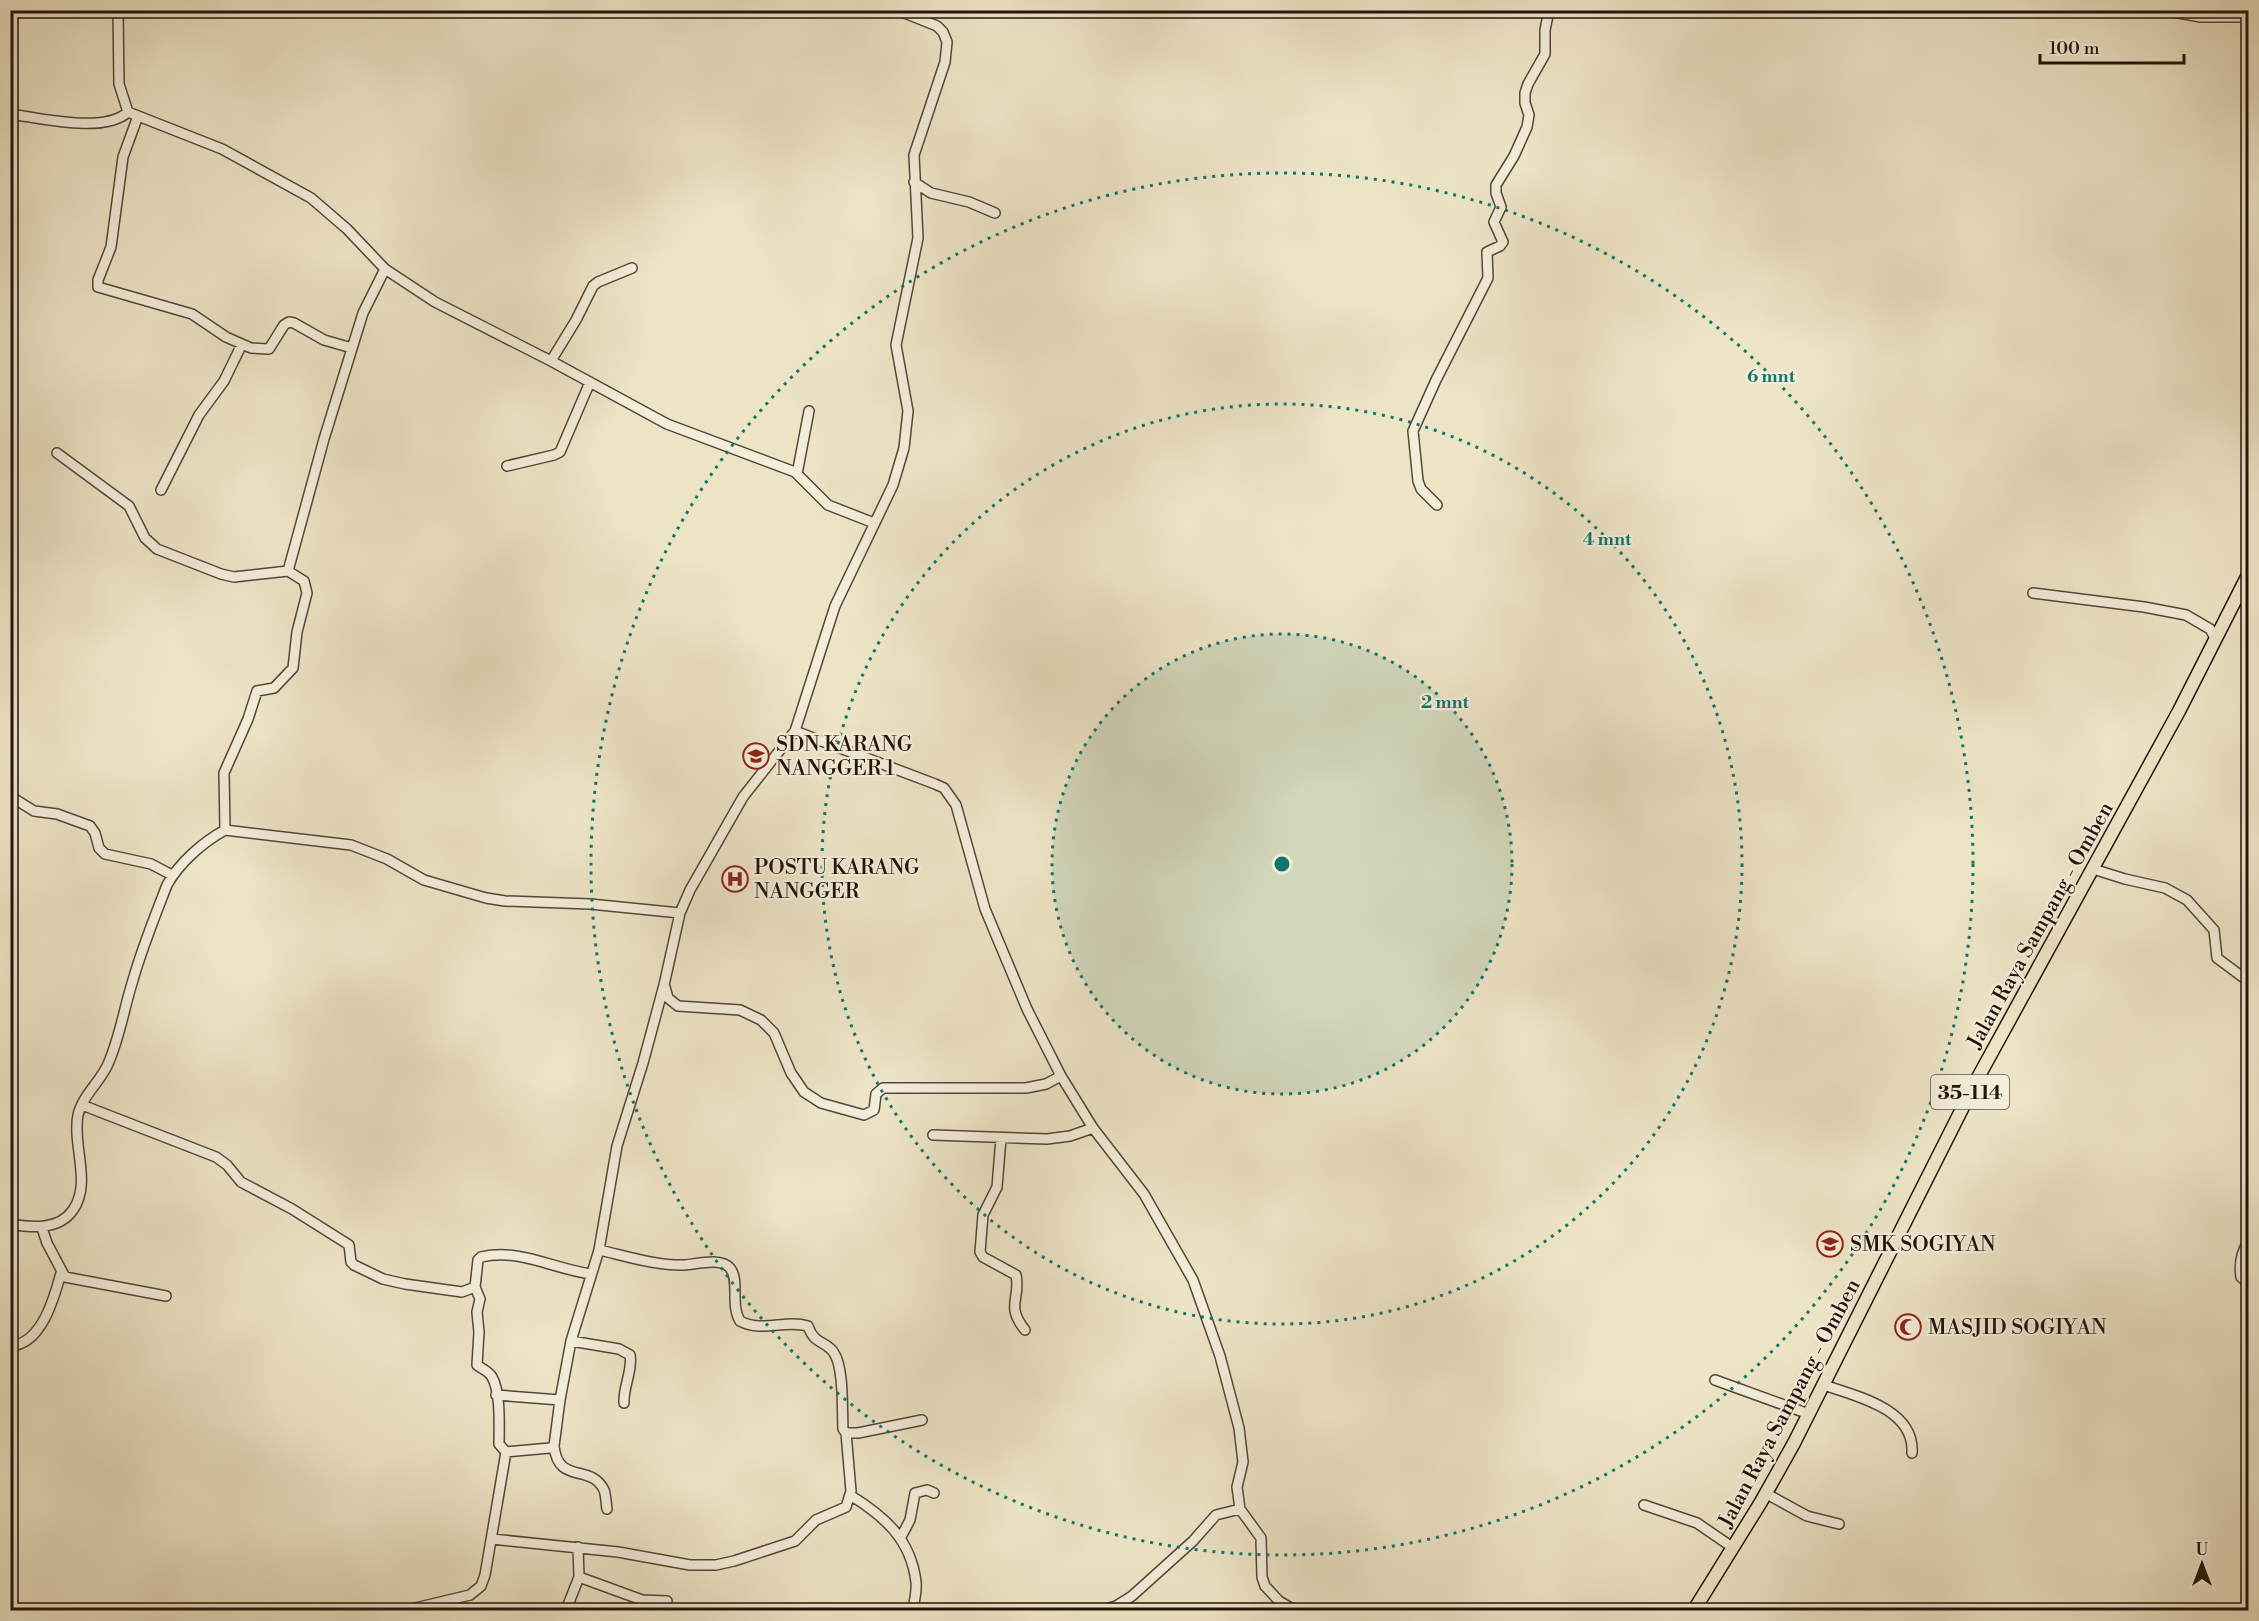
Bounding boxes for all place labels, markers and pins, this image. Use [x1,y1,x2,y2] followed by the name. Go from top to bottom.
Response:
[776,732,913,782] place label: SDN KARANG NANGGER 1
[741,741,771,771] school or university icon: SDN KARANG NANGGER 1
[1272,854,1292,874] centre of rings
[754,855,920,905] place label: POSTU KARANG NANGGER
[720,864,750,894] hospital icon: POSTU KARANG NANGGER
[1815,1229,1845,1259] school or university icon: SMK SOGIYAN
[1850,1232,1996,1258] place label: SMK SOGIYAN
[1893,1312,1923,1342] mosque icon: MASJID SOGIYAN
[1928,1315,2107,1341] place label: MASJID SOGIYAN

